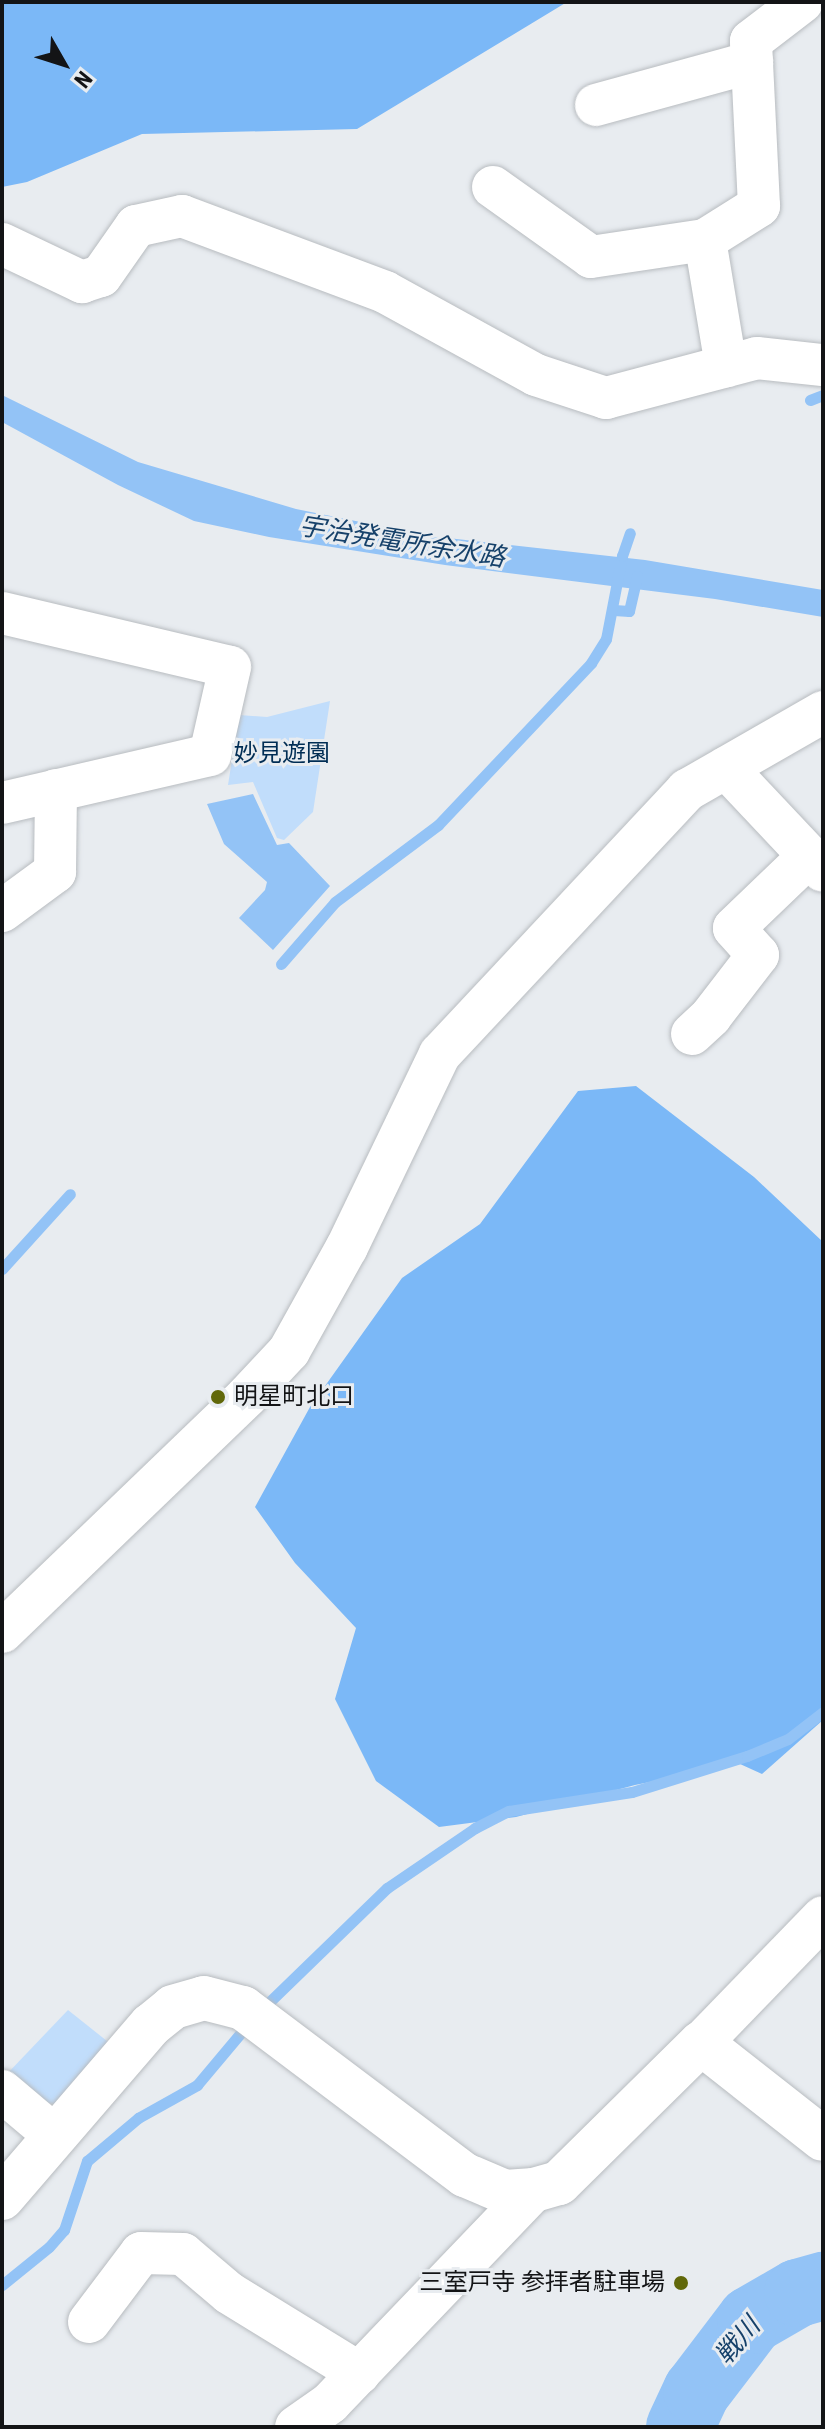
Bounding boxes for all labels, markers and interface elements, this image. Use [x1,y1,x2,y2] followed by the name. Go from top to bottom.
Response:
[24,24,104,104] north arrow
[69,66,97,93] text: N
[297,510,507,574] water label: 宇治発電所余水路
[234,740,330,768] park label: 妙見遊園
[234,1383,354,1411] place label: 明星町北口
[209,1388,227,1406] marker: 明星町北口
[419,2269,665,2297] place label: 三室戸寺 参拝者駐車場
[672,2274,690,2292] marker: 三室戸寺 参拝者駐車場
[709,2311,767,2371] water label: 戦川

